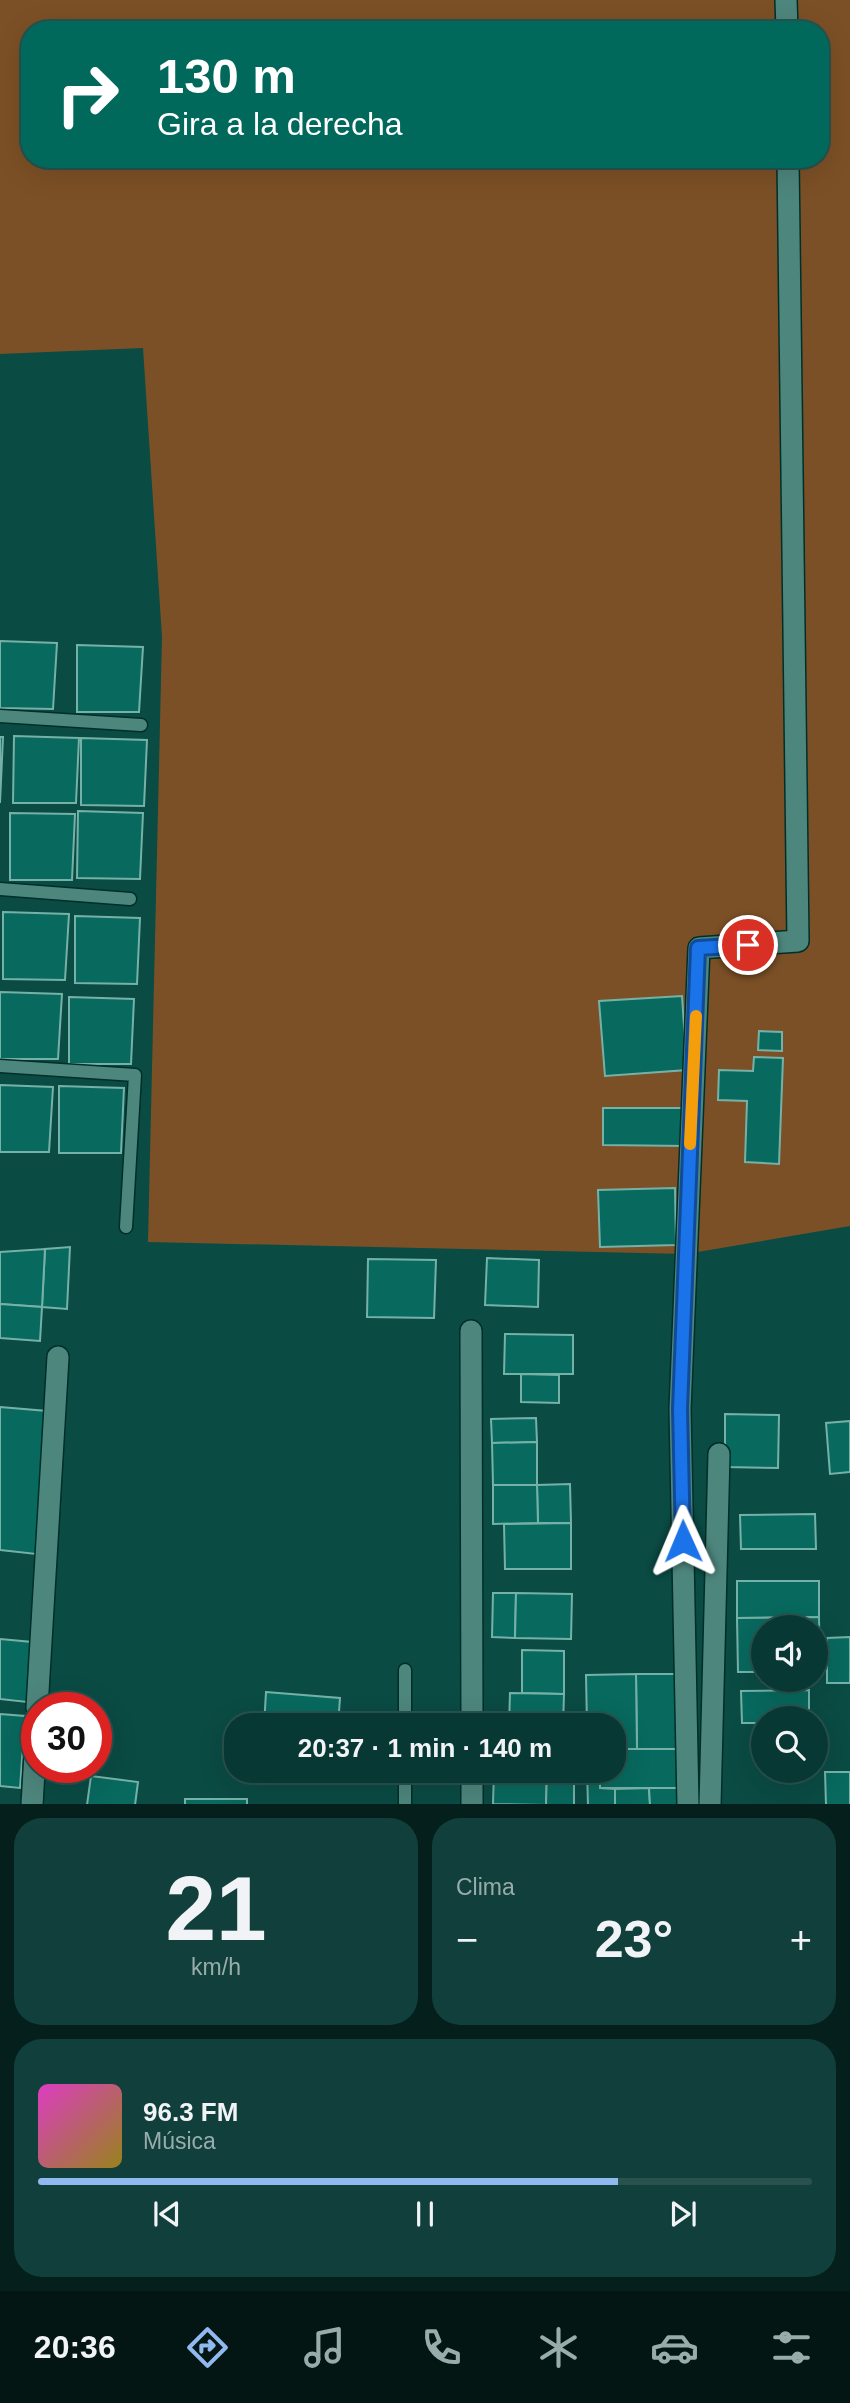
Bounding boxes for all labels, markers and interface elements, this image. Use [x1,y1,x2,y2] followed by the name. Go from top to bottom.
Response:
[42,49,133,140] icon: right
[157,49,296,103] text: 130 m
[157,106,402,142] text: Gira a la derecha
[718,915,778,975] pin
[729,926,767,964] icon: arrive
[646,1504,720,1578] position arrow
[751,1615,828,1783] map controls
[751,1615,828,1692] button: sound
[21,1692,112,1783] speed limit sign: 30
[751,1706,828,1783] button: search
[298,1733,552,1763] text: 20:37 · 1 min · 140 m
[165,1858,267,1959] text: 21
[456,1874,515,1900] text: Clima
[595,1910,673,1968] text: 23°
[456,1919,478,1961] text: −
[790,1919,812,1961] text: +
[191,1954,241,1980] text: km/h
[143,2097,238,2127] text: 96.3 FM
[143,2128,216,2154] text: Música
[148,2195,186,2233] icon: previous
[406,2195,444,2233] icon: pause
[664,2195,702,2233] icon: next
[183,2323,232,2372] icon: directions
[300,2323,349,2372] icon: music
[417,2323,466,2372] icon: phone
[534,2323,583,2372] icon: climate
[650,2323,699,2372] icon: car
[767,2323,816,2372] icon: filters
[34,2329,116,2365] text: 20:36

